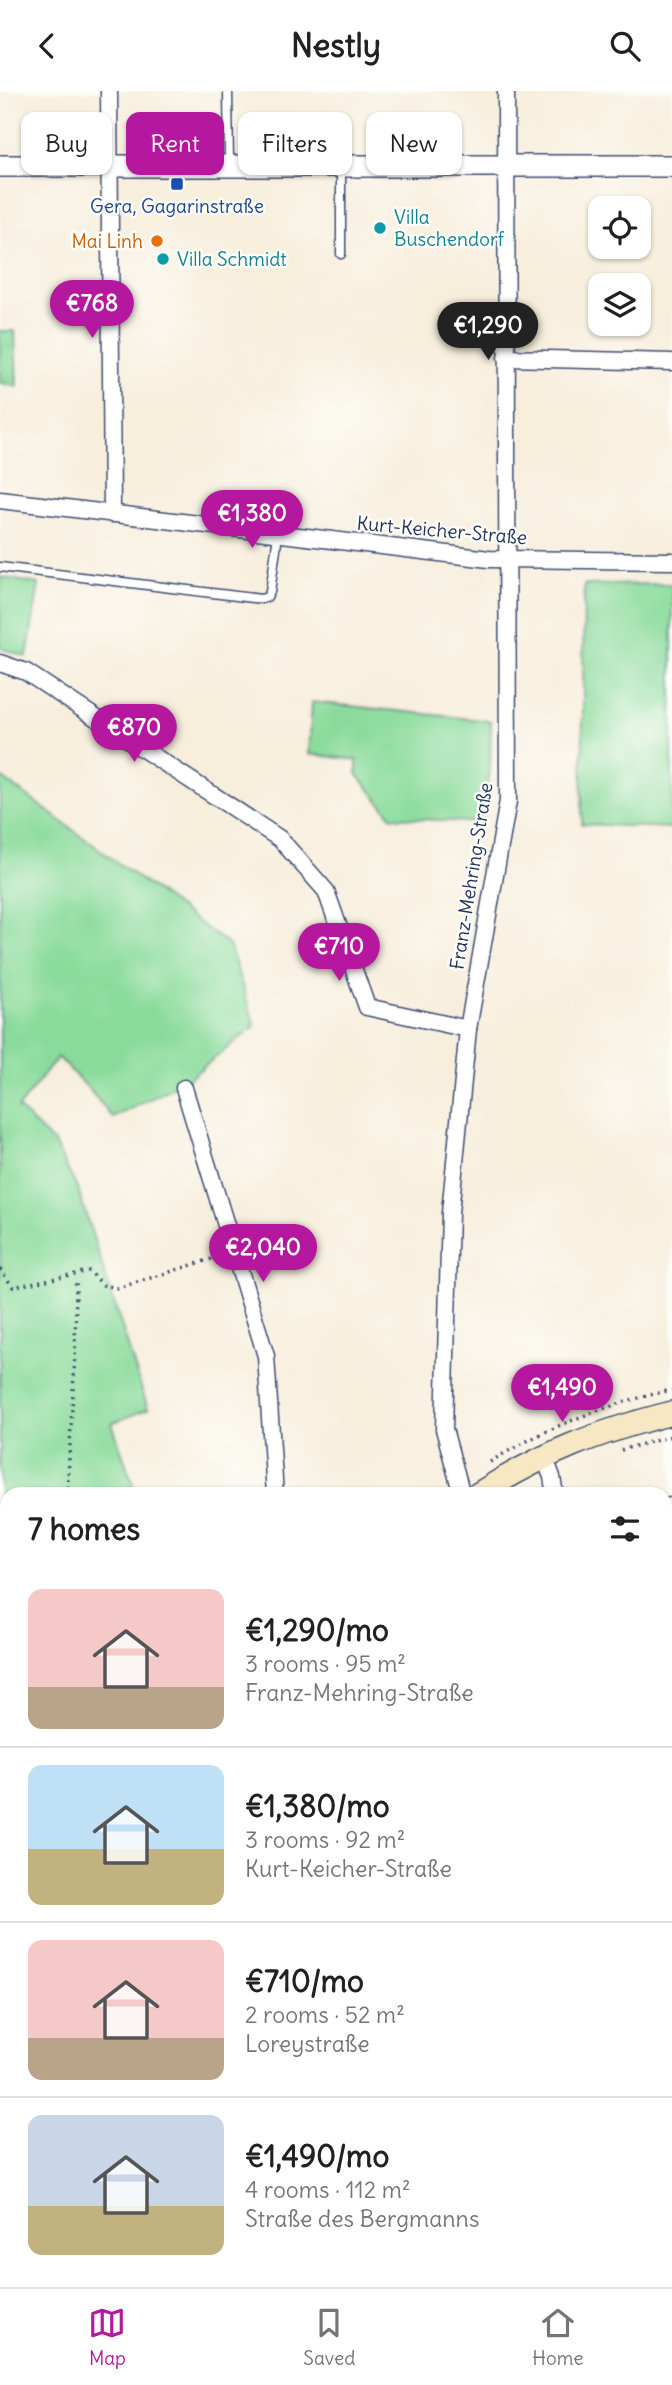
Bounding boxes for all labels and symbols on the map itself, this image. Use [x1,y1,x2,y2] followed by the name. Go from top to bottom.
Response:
[169,176,185,192] marker: Gera, Gagarinstraße
[90,194,264,218] place label: Gera, Gagarinstraße
[394,205,505,251] place label: Villa Buschendorf
[372,220,388,236] marker: Villa Buschendorf
[72,229,143,253] place label: Mai Linh
[149,233,165,249] marker: Mai Linh
[177,247,287,271] place label: Villa Schmidt
[155,251,171,267] marker: Villa Schmidt
[51,281,133,340] pin: €768
[431,303,545,362] pin: €1,290
[195,491,309,550] pin: €1,380
[356,511,528,549] street label: Kurt-Keicher-Straße
[93,705,175,764] pin: €870
[444,781,498,971] street label: Franz-Mehring-Straße
[298,923,380,983] pin: €710
[206,1225,320,1284] pin: €2,040
[505,1365,619,1424] pin: €1,490

